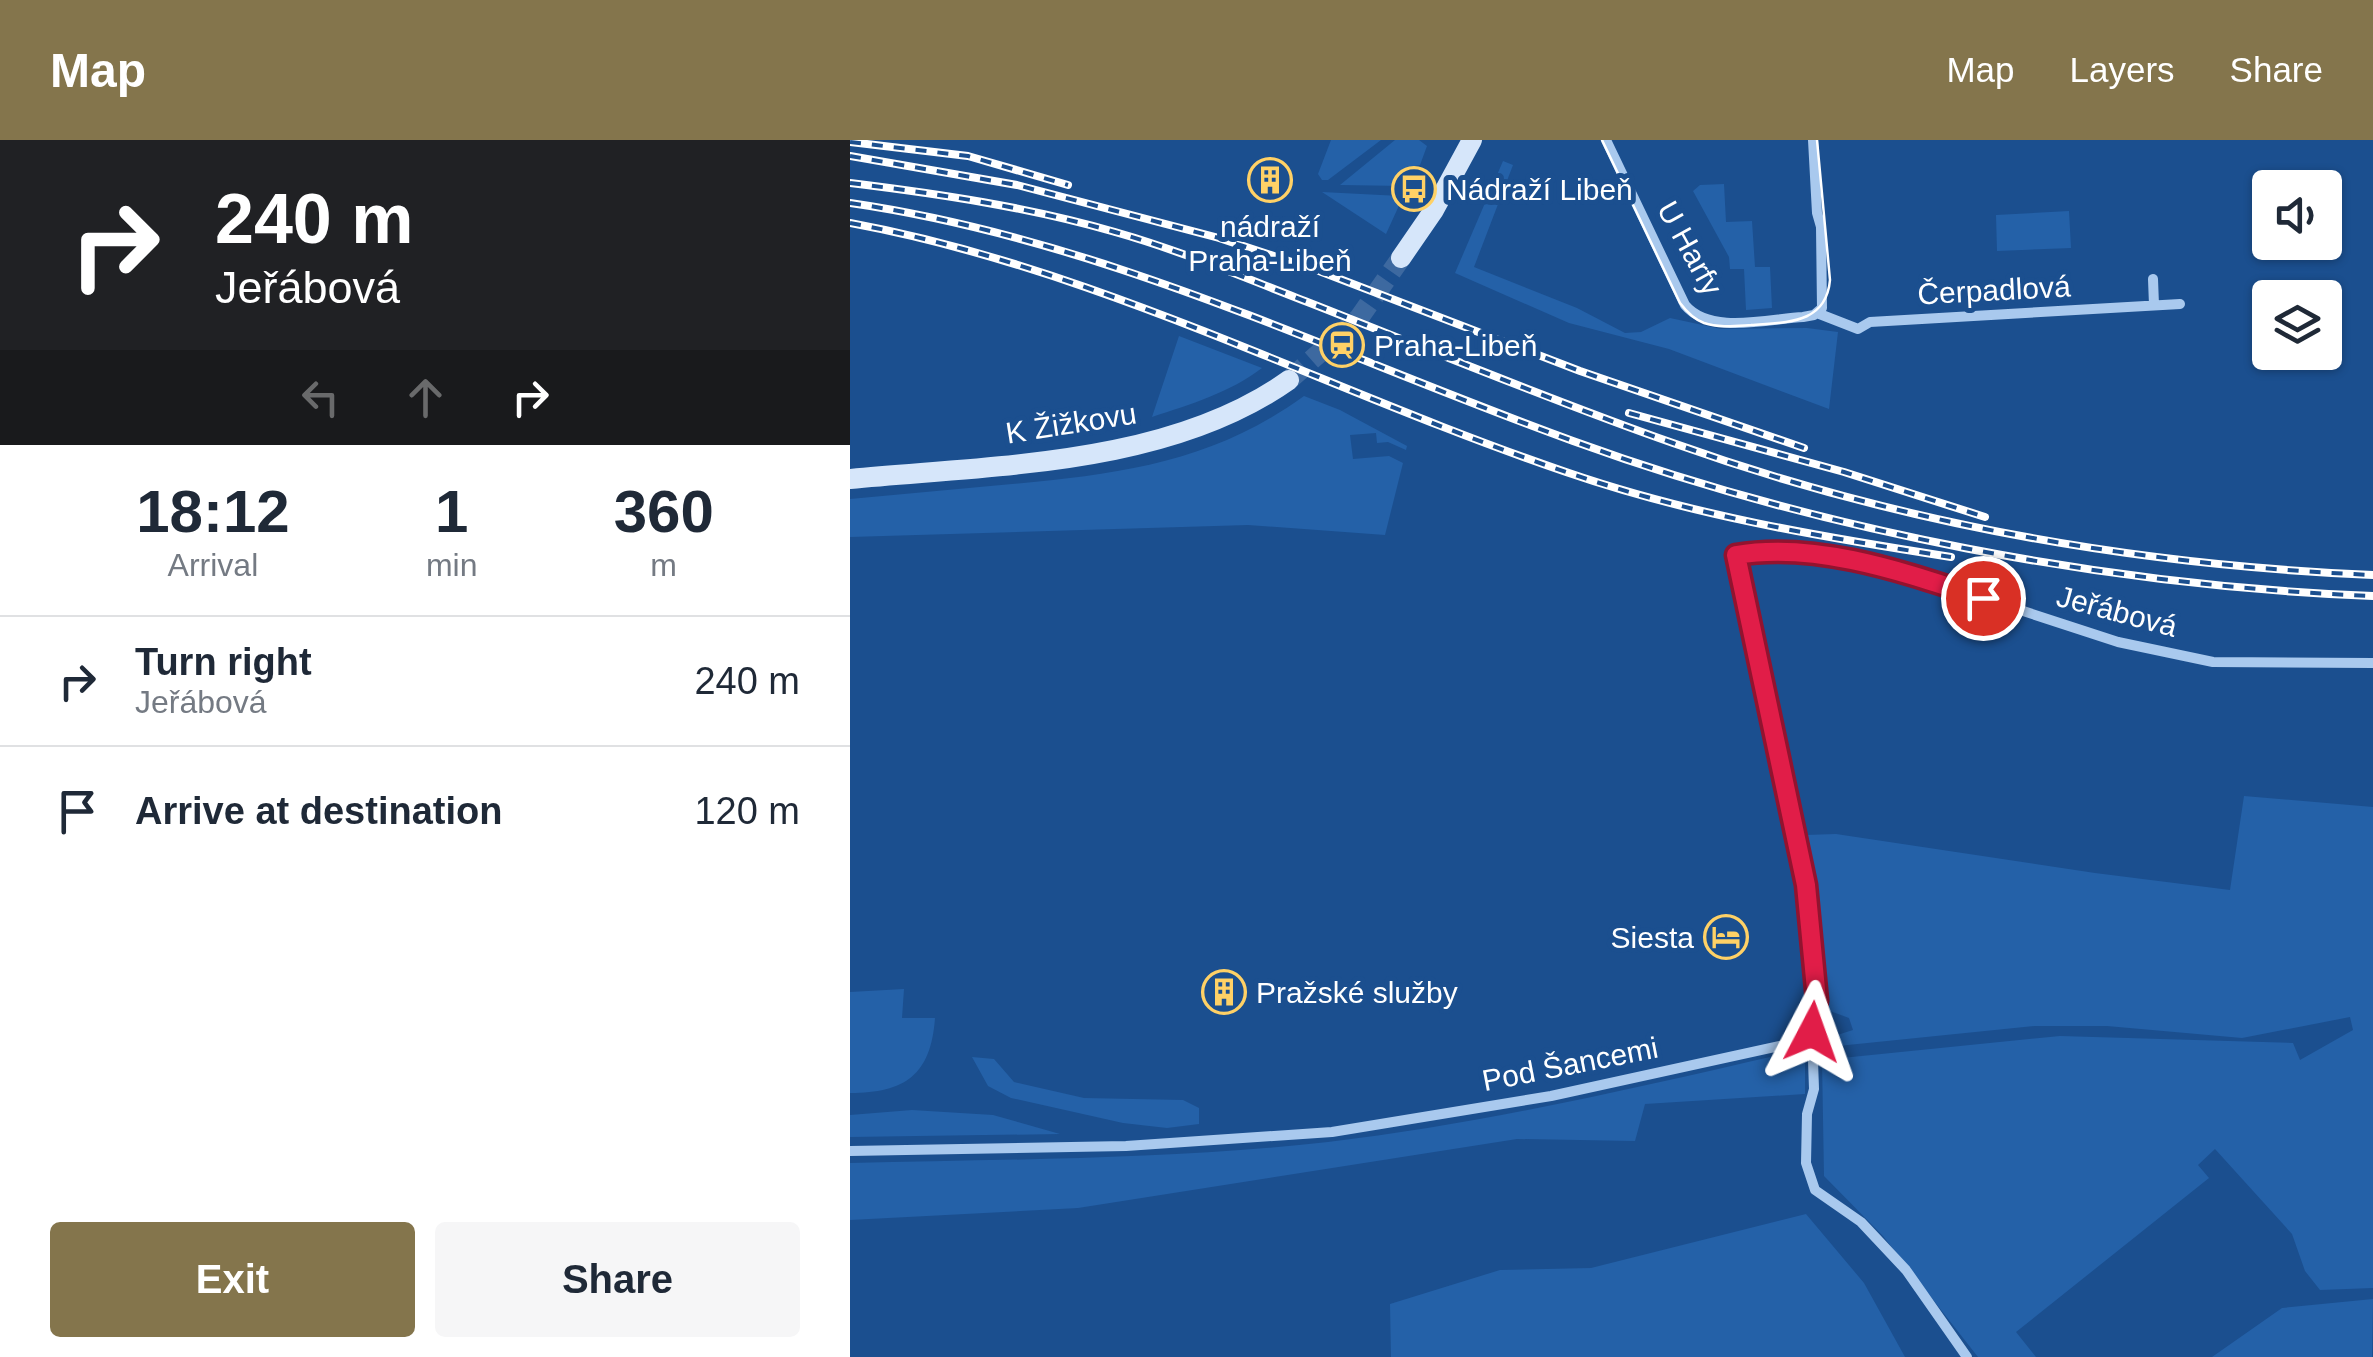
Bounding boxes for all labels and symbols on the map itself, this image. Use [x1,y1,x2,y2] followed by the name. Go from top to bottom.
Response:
[1247,157,1293,203] building icon: nádraží Praha-Libeň
[1391,166,1437,212] bus stop icon: Nádraží Libeň
[1446,173,1633,206] place label: Nádraží Libeň
[1651,196,1729,300] street label: U Harfy
[1188,210,1352,277] place label: nádraží Praha-Libeň
[1917,269,2072,310] street label: Čerpadlová
[1319,322,1365,368] station icon: Praha-Libeň
[1374,329,1537,362] place label: Praha-Libeň
[1003,396,1139,450] street label: K Žižkovu
[1941,556,2026,641] pin
[2053,579,2181,643] street label: Jeřábová
[1703,914,1749,960] hotel icon: Siesta
[1611,921,1694,954] place label: Siesta
[1201,969,1247,1015] building icon: Pražské služby
[1256,976,1458,1009] place label: Pražské služby
[1760,980,1864,1084] position arrow
[1479,1031,1661,1097] street label: Pod Šancemi

